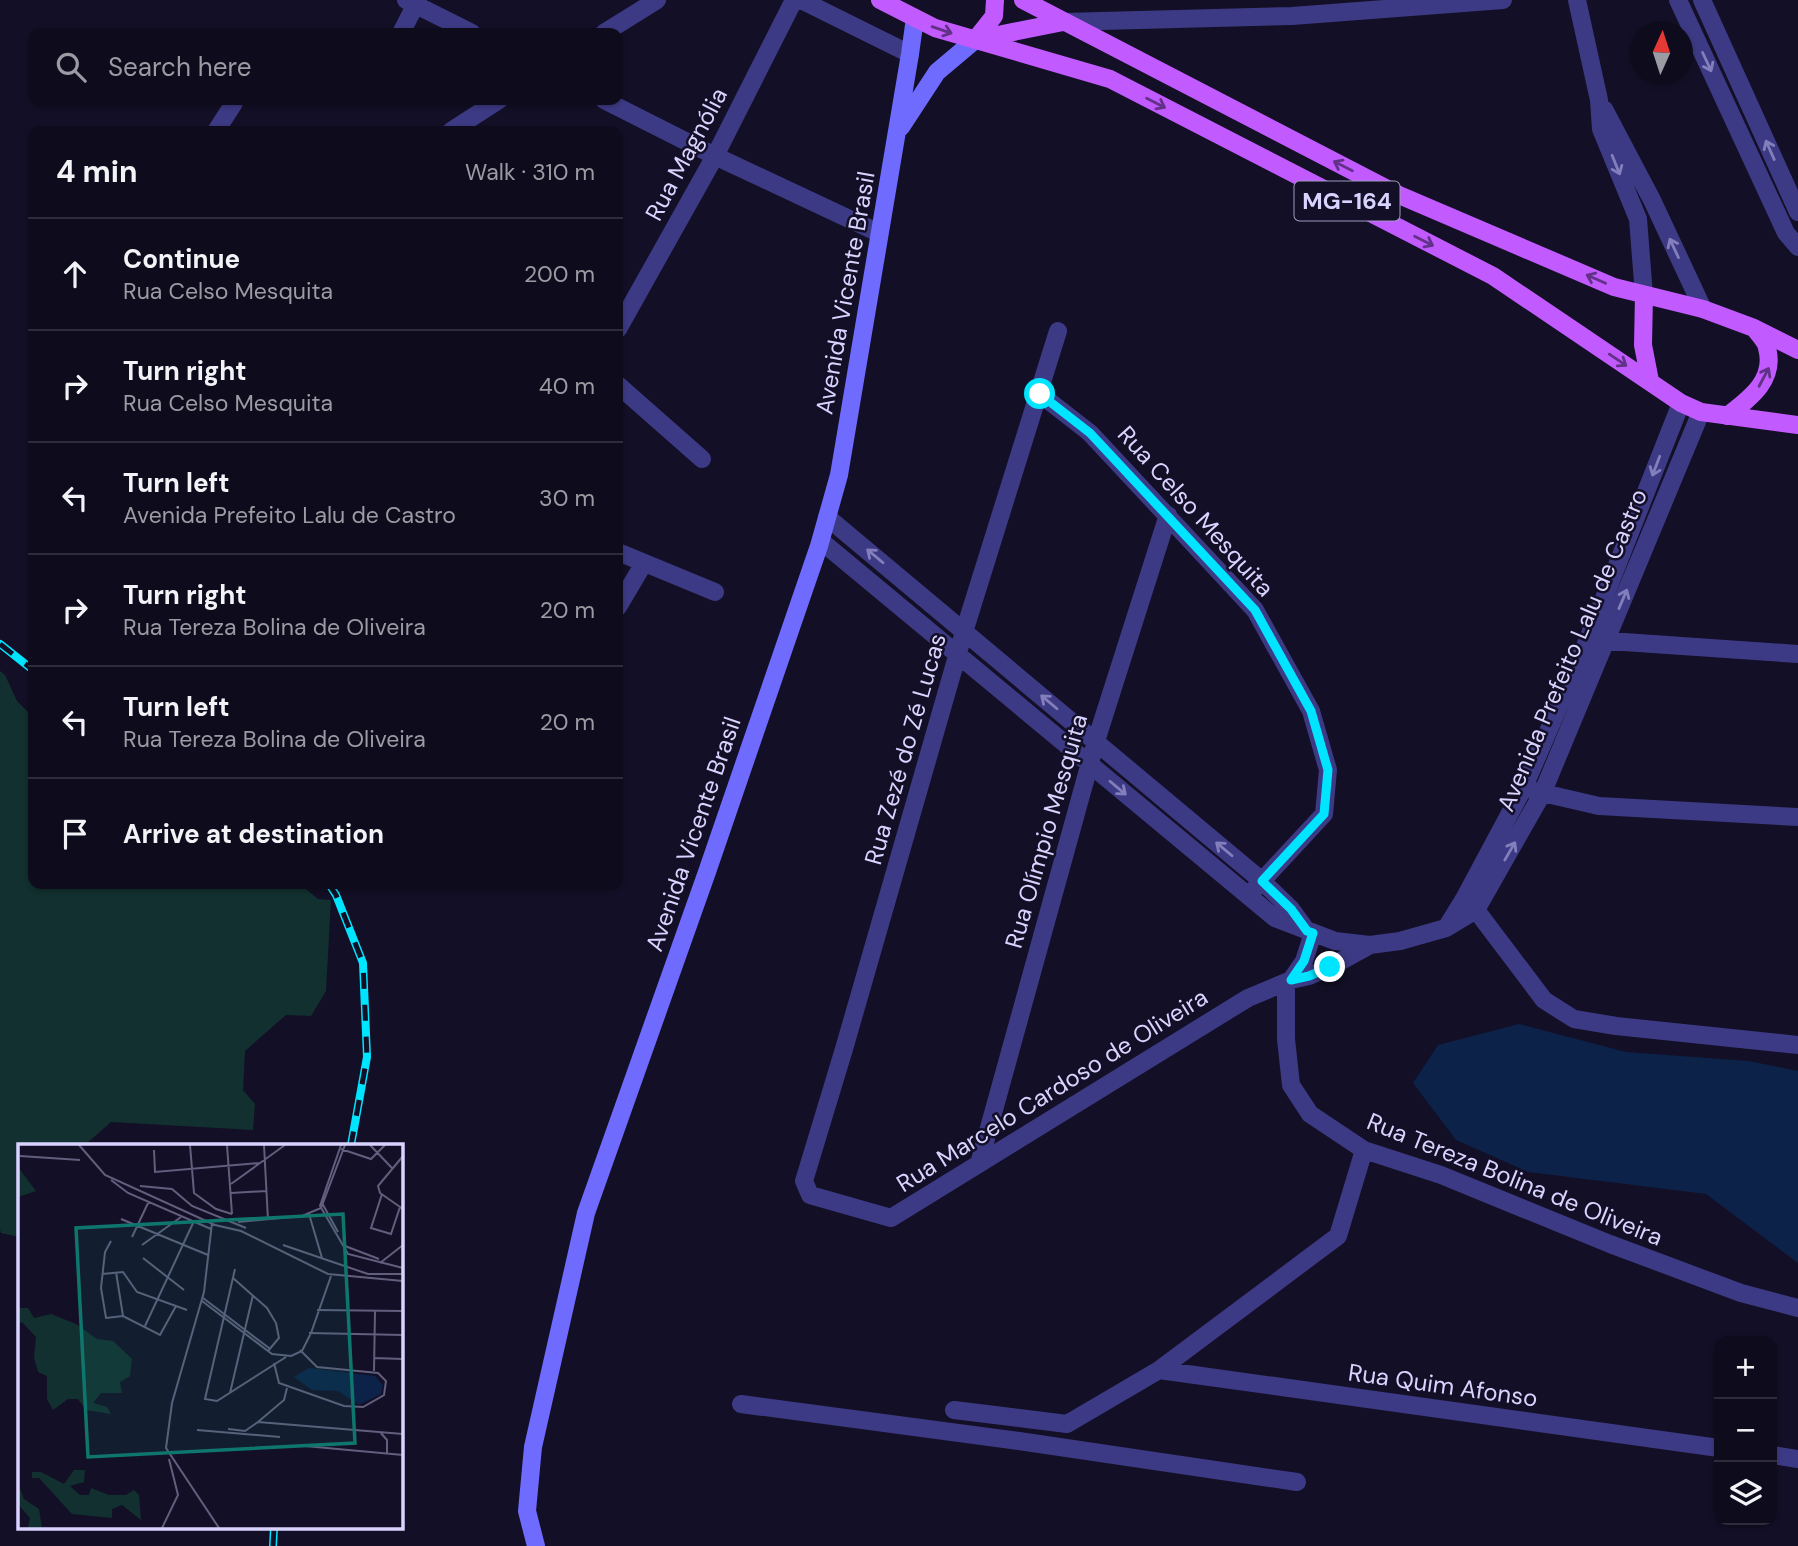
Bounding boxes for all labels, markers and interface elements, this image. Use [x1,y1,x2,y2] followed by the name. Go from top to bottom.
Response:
[1630,21,1693,84] north arrow
[930,25,952,37] one-way arrow
[28,28,623,105] search box
[52,48,90,86] icon: search
[108,50,251,84] text: Search here
[1701,51,1714,72] one-way arrow
[638,82,734,226] street label: Rua Magnólia
[1145,97,1166,111] one-way arrow
[1763,140,1776,161] one-way arrow
[56,152,138,191] text: 4 min
[1610,154,1623,175] one-way arrow
[465,157,595,187] text: Walk · 310 m
[1333,159,1354,172] one-way arrow
[808,169,882,417] street label: Avenida Vicente Brasil
[1294,182,1400,220] road number: MG-164
[1413,234,1434,248] one-way arrow
[1667,238,1680,259] one-way arrow
[123,242,240,276] text: Continue
[56,255,94,293] icon: ahead
[524,259,595,289] text: 200 m
[1585,272,1607,285] one-way arrow
[123,276,333,306] text: Rua Celso Mesquita
[1607,353,1627,367] one-way arrow
[123,354,247,388] text: Turn right
[56,367,94,405] icon: right
[1757,367,1771,387] one-way arrow
[539,371,595,401] text: 40 m
[1024,378,1055,409] route start
[123,388,333,418] text: Rua Celso Mesquita
[1111,419,1281,603] street label: Rua Celso Mesquita
[1648,455,1661,476] one-way arrow
[123,466,230,500] text: Turn left
[56,479,94,517] icon: left
[539,483,595,513] text: 30 m
[1490,484,1654,816] street label: Avenida Prefeito Lalu de Castro
[123,500,456,530] text: Avenida Prefeito Lalu de Castro
[866,549,884,564] one-way arrow
[123,578,247,612] text: Turn right
[1617,588,1630,610] one-way arrow
[56,591,94,629] icon: right
[540,595,595,625] text: 20 m
[123,612,426,642] text: Rua Tereza Bolina de Oliveira
[857,630,953,868] street label: Rua Zezé do Zé Lucas
[123,690,230,724] text: Turn left
[1041,694,1059,710] one-way arrow
[56,703,94,741] icon: left
[540,707,595,737] text: 20 m
[998,710,1094,952] street label: Rua Olímpio Mesquita
[638,713,748,955] street label: Avenida Vicente Brasil
[123,724,426,754] text: Rua Tereza Bolina de Oliveira
[1109,780,1127,796] one-way arrow
[56,815,94,853] icon: arrive
[123,817,384,851] text: Arrive at destination
[1215,841,1233,857] one-way arrow
[1503,841,1517,861] one-way arrow
[1314,951,1345,982] route end
[891,981,1213,1199] street label: Rua Marcelo Cardoso de Oliveira
[1363,1105,1667,1253] street label: Rua Tereza Bolina de Oliveira
[18,1144,402,1528] inset map
[1714,1336,1777,1525] map controls
[1714,1336,1777,1399] button: +
[1346,1356,1540,1414] street label: Rua Quim Afonso
[1714,1399,1777,1462] button: −
[1714,1462,1777,1525] button: layers

